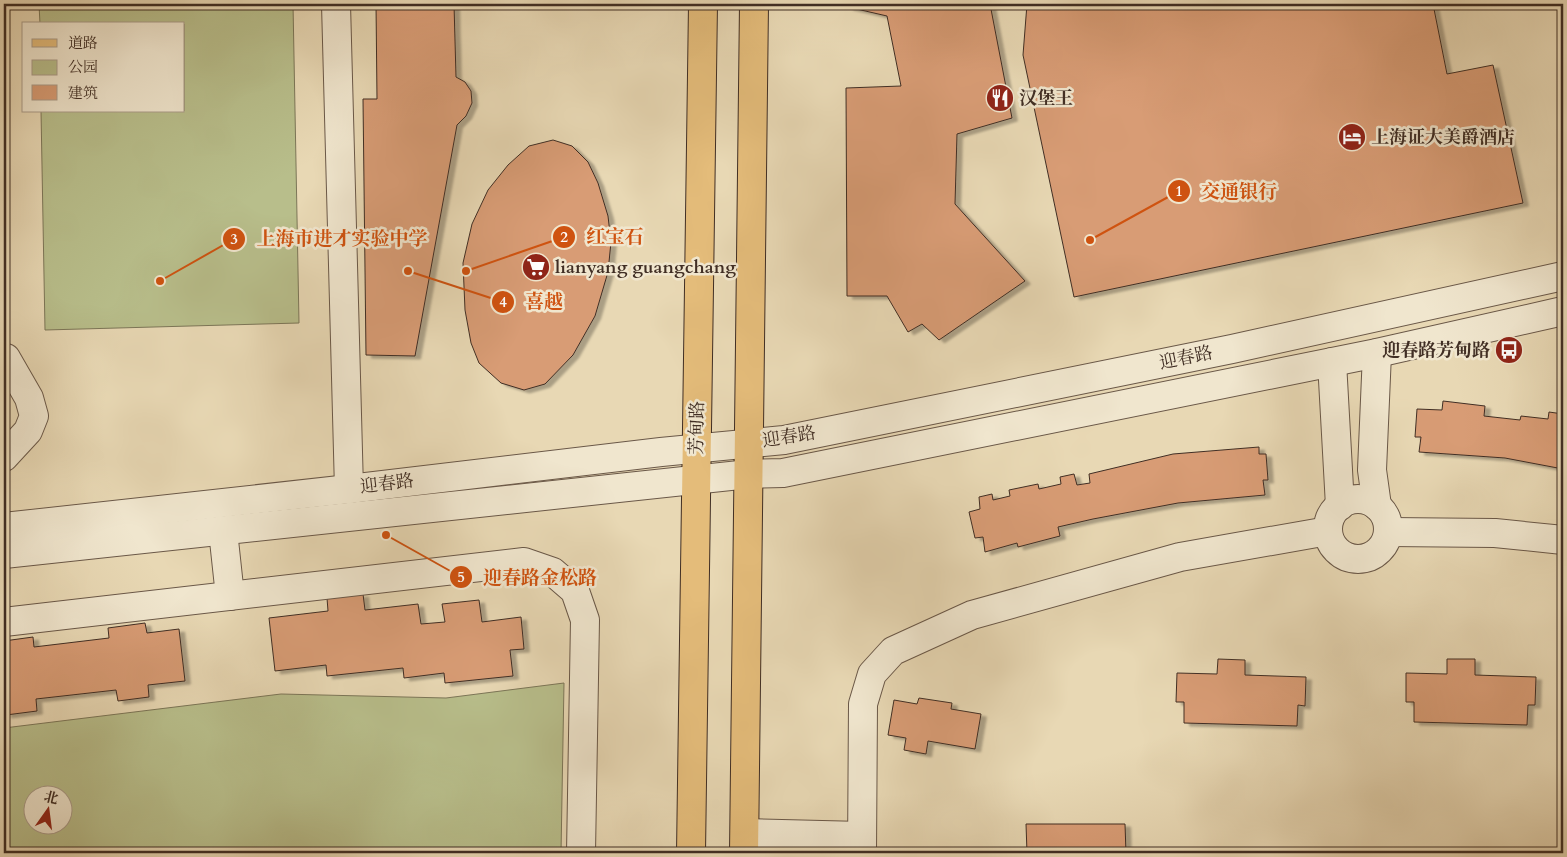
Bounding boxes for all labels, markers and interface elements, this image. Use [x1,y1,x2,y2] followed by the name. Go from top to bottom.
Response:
[22,22,185,112] legend
[68,33,98,53] text: 道路
[68,57,98,77] text: 公园
[68,83,98,103] text: 建筑
[985,83,1015,113] restaurant icon: 汉堡王
[1019,86,1073,111] place label: 汉堡王
[1337,122,1367,152] hotel icon: 上海证大美爵酒店
[1371,125,1515,150] place label: 上海证大美爵酒店
[1166,174,1287,208] callout: 交通银行
[1201,179,1277,205] text: 交通银行
[1175,181,1183,201] text: 1
[551,220,653,254] callout: 红宝石
[221,222,437,256] callout: 上海市进才实验中学
[586,224,644,250] text: 红宝石
[256,226,428,252] text: 上海市进才实验中学
[560,227,568,247] text: 2
[230,229,238,249] text: 3
[521,252,551,282] supermarket icon: lianyang guangchang
[555,255,736,280] place label: lianyang guangchang
[490,285,573,319] callout: 喜越
[525,289,563,315] text: 喜越
[499,292,507,312] text: 4
[1494,335,1524,365] bus stop icon: 迎春路芳甸路
[1382,338,1490,363] place label: 迎春路芳甸路
[1157,340,1215,376] street label: 迎春路
[684,401,710,455] street label: 芳甸路
[760,420,818,454] street label: 迎春路
[359,468,415,500] street label: 迎春路
[448,560,607,594] callout: 迎春路金松路
[483,565,597,591] text: 迎春路金松路
[457,567,465,587] text: 5
[22,784,72,834] north arrow
[42,787,60,809] text: 北

